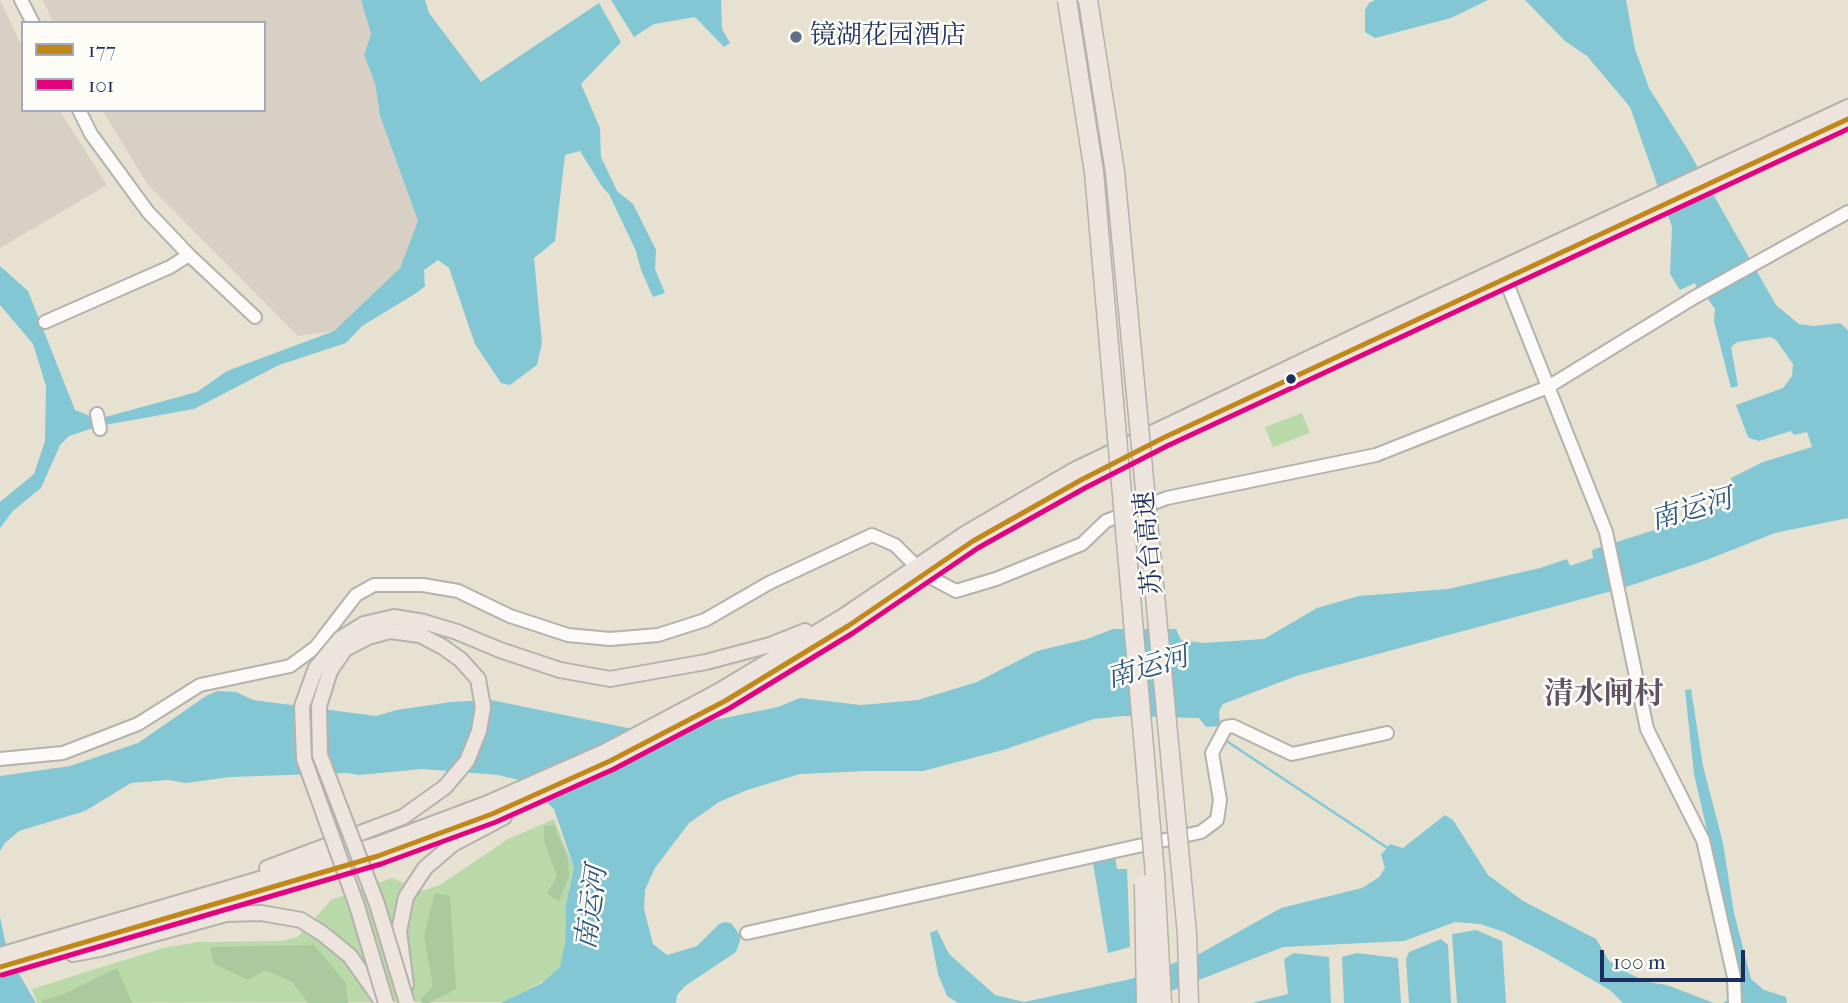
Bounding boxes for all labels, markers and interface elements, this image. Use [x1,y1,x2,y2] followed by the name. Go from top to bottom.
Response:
[21,21,266,112] legend
[810,21,966,53] place label: 镜湖花园酒店
[788,29,804,45] marker: 镜湖花园酒店
[88,38,116,62] text: 177
[88,73,114,97] text: 101
[1284,372,1298,386] unlabelled marker
[1647,483,1737,539] water label: 南运河
[1130,490,1170,596] street label: 苏台高速
[1103,641,1193,697] water label: 南运河
[1544,678,1664,714] district label: 清水闸村
[571,864,615,952] water label: 南运河
[1603,936,1748,980] scale bar
[1613,950,1666,974] text: 100 m

